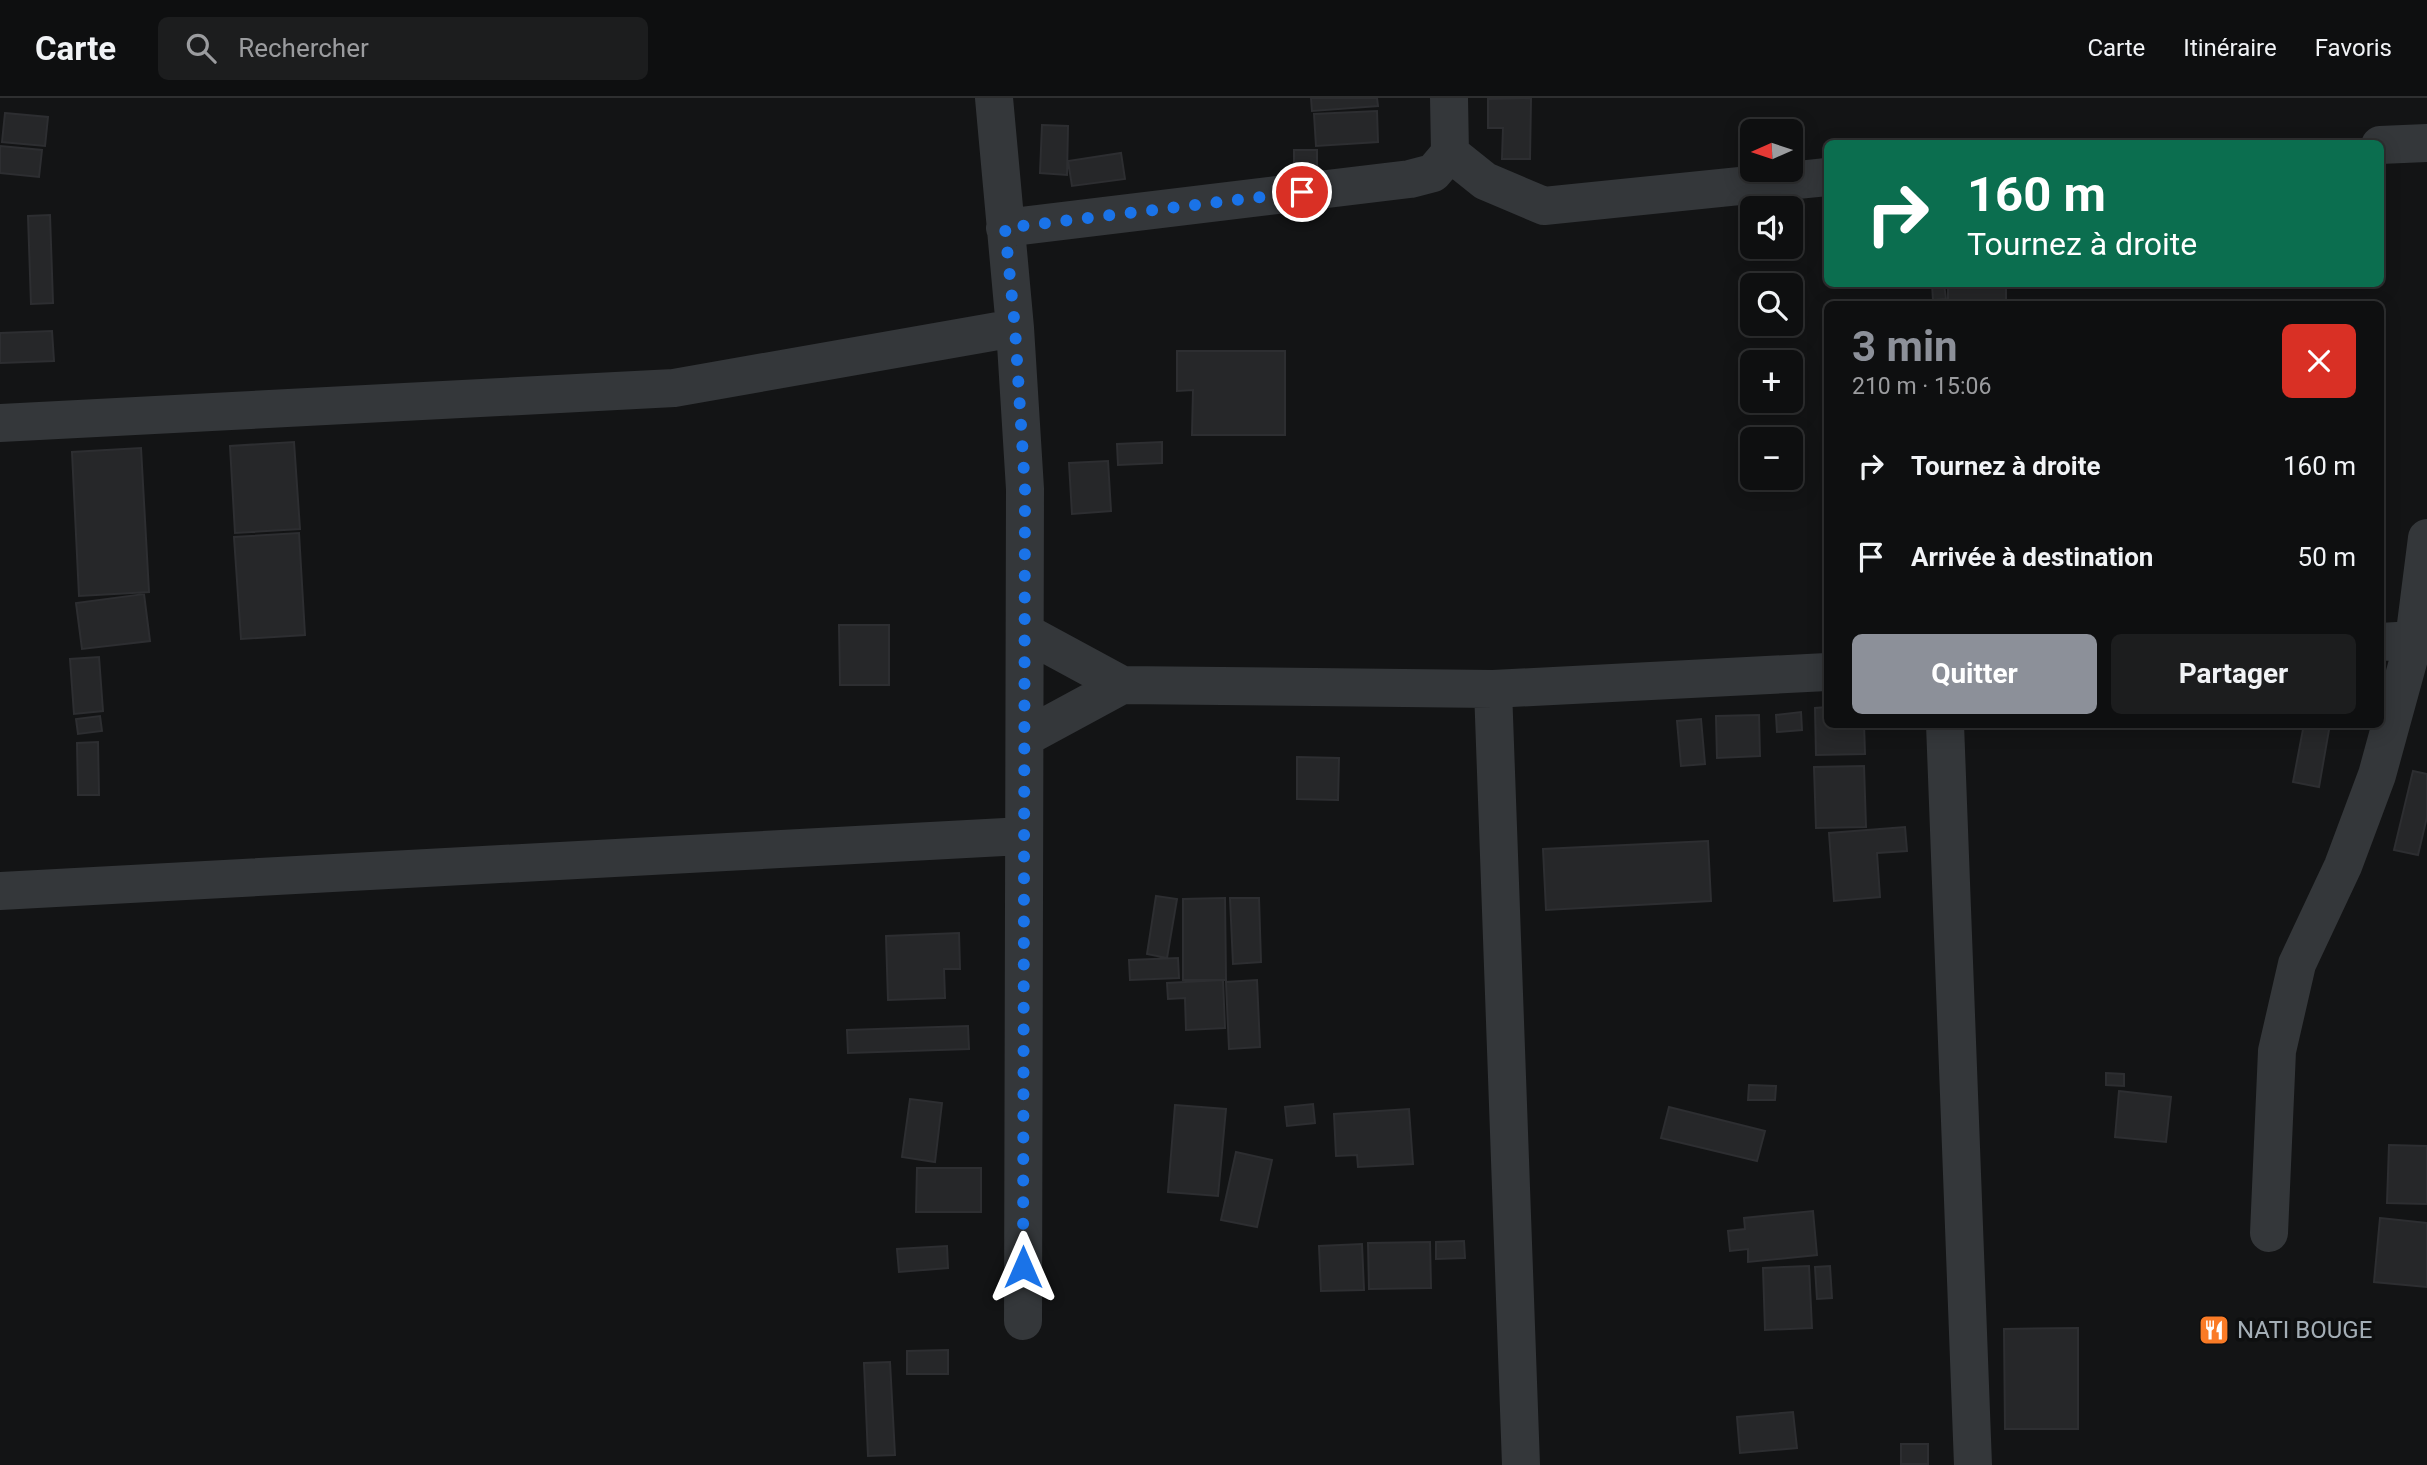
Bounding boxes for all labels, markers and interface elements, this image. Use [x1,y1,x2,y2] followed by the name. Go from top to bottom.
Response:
[158,17,648,80] search box
[35,29,116,68] text: Carte
[182,29,220,67] icon: search
[238,33,369,63] text: Rechercher
[2087,34,2145,62] text: Carte
[2183,34,2277,62] text: Itinéraire
[2315,34,2392,62] text: Favoris
[1740,119,1802,182] north arrow
[1740,119,1803,490] map controls
[1272,162,1332,222] pin
[1967,166,2106,223] text: 160 m
[1852,168,1943,259] icon: right
[1283,173,1321,211] icon: arrive
[1740,196,1803,259] button: sound
[1967,225,2197,263] text: Tournez à droite
[1740,273,1803,336] button: search
[1852,322,1958,371] text: 3 min
[2282,324,2356,398] button: close
[1740,350,1803,413] button: +
[1852,373,1991,400] text: 210 m · 15:06
[1740,427,1803,490] button: −
[1852,447,1890,485] icon: right
[1911,451,2101,481] text: Tournez à droite
[2283,451,2356,481] text: 160 m
[1852,538,1890,576] icon: arrive
[1911,542,2153,572] text: Arrivée à destination
[2298,542,2356,572] text: 50 m
[1852,634,2097,714] button: Quitter
[2111,634,2356,714] button: Partager
[986,1230,1060,1304] position arrow
[2197,1313,2231,1347] restaurant icon: NATI BOUGE
[2237,1316,2372,1344] place label: NATI BOUGE

